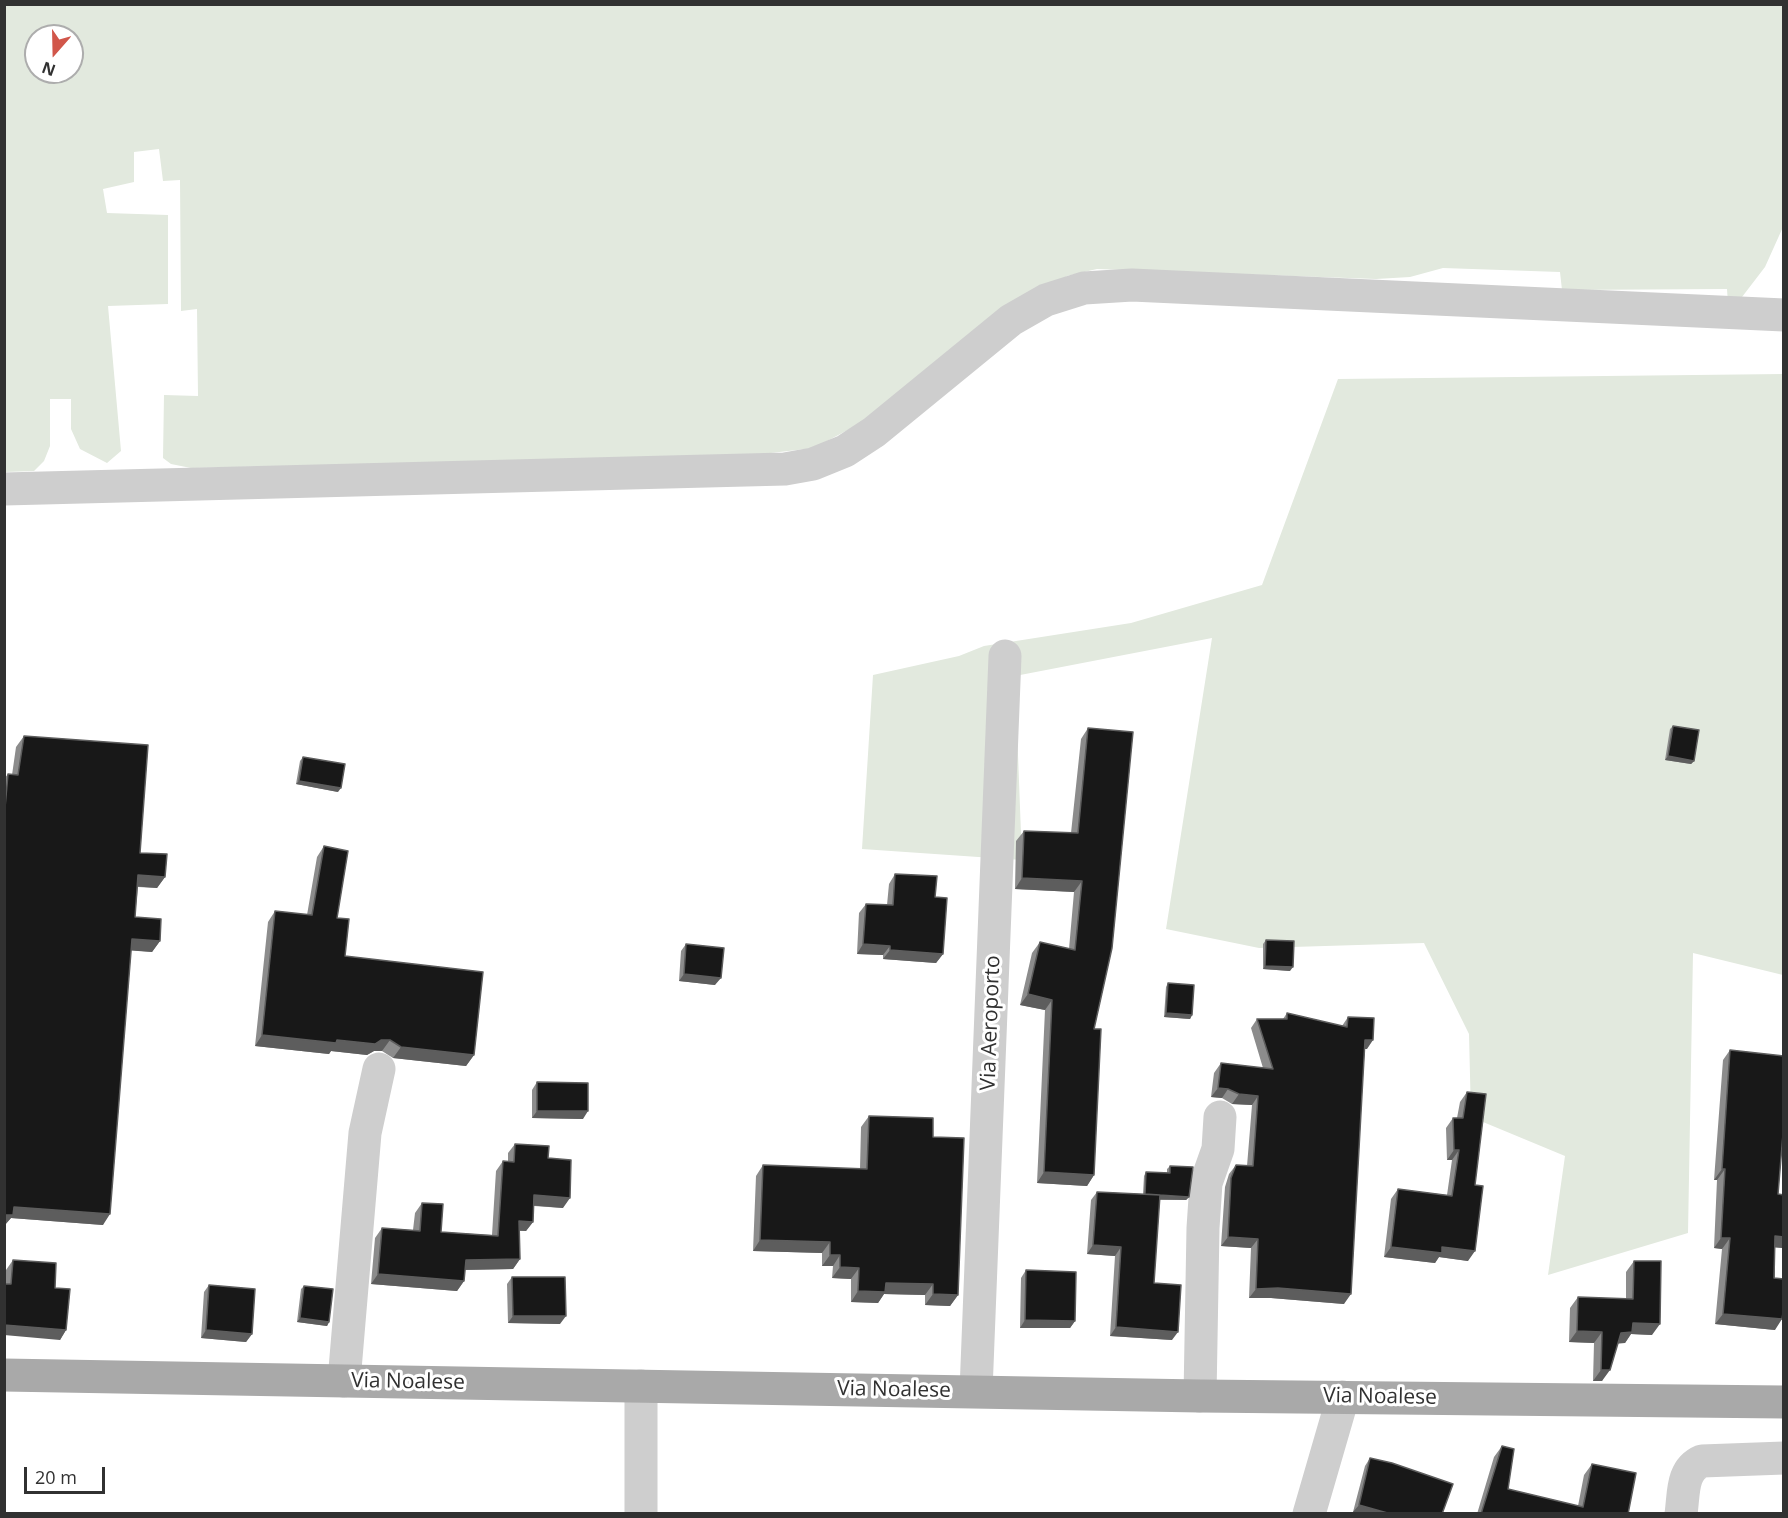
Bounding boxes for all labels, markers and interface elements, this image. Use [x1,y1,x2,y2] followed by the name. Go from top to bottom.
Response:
[24,24,84,84] north arrow
[39,56,58,82] text: N
[976,955,1006,1091] street label: Via Aeroporto
[351,1368,465,1396] street label: Via Noalese
[837,1376,951,1404] street label: Via Noalese
[1323,1383,1437,1411] street label: Via Noalese
[27,1455,108,1493] scale bar
[35,1465,77,1489] text: 20 m

